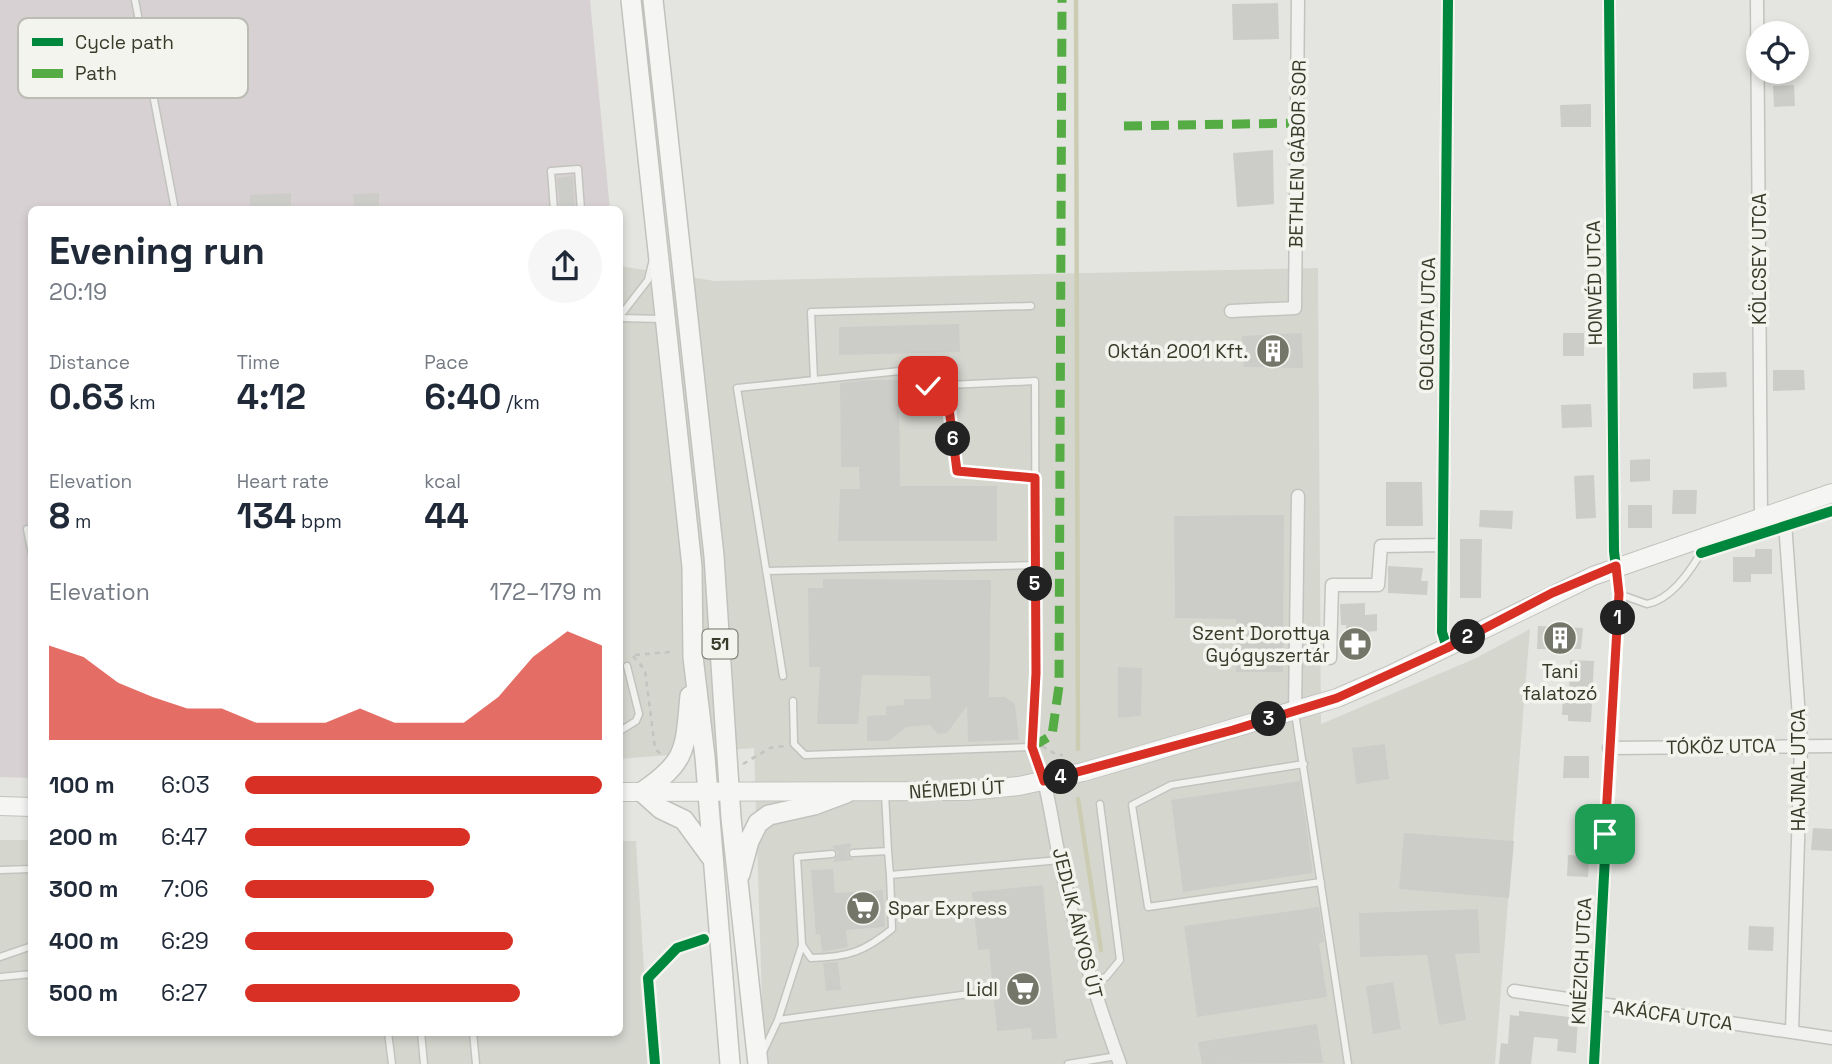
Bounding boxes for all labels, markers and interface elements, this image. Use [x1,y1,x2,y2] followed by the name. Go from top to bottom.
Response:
[18,18,248,98] legend
[1746,21,1809,84] map controls
[1746,21,1809,84] button: locate
[75,30,174,55] text: Cycle path
[1283,60,1312,248] street label: BETHLEN GÁBOR SOR
[75,61,117,86] text: Path
[1747,193,1772,325] street label: KÖLCSEY UTCA
[1581,220,1608,346] street label: HONVÉD UTCA
[49,227,265,275] text: Evening run
[528,229,602,303] button: share
[1414,257,1441,391] street label: GOLGOTA UTCA
[49,277,107,307] text: 20:19
[1254,332,1292,370] building icon: Oktán 2001 Kft.
[1108,339,1248,364] place label: Oktán 2001 Kft.
[49,350,130,375] text: Distance
[237,350,280,375] text: Time
[424,350,469,375] text: Pace
[898,356,958,416] pin
[909,367,947,405] icon: check
[49,375,124,419] text: 0.63
[237,375,306,419] text: 4:12
[424,375,501,419] text: 6:40
[124,390,156,415] text: km
[501,390,540,415] text: /km
[936,422,970,457] pin: 6
[947,426,958,451] text: 6
[49,469,132,494] text: Elevation
[237,469,329,494] text: Heart rate
[424,469,461,494] text: kcal
[49,494,70,538] text: 8
[237,494,296,538] text: 134
[424,494,469,538] text: 44
[70,509,91,534] text: m
[296,509,342,534] text: bpm
[1018,566,1052,602] pin: 5
[1029,571,1040,596] text: 5
[49,577,150,607] text: Elevation
[490,577,602,607] text: 172–179 m
[1600,600,1636,636] pin: 1
[1613,605,1622,630] text: 1
[1541,619,1579,657] building icon: Tani falatozó
[1450,620,1486,654] pin: 2
[1192,621,1330,668] place label: Szent Dorottya Gyógyszertár
[1462,624,1473,649] text: 2
[1336,625,1374,663] pharmacy icon: Szent Dorottya Gyógyszertár
[702,630,738,658] road number: 51
[1522,659,1598,706] place label: Tani falatozó
[1252,702,1286,736] pin: 3
[1263,706,1274,731] text: 3
[1786,709,1811,831] street label: HAJNAL UTCA
[1666,733,1776,760] street label: TÓKÖZ UTCA
[1044,760,1078,794] pin: 4
[1054,764,1067,789] text: 4
[49,770,115,800] text: 100 m
[161,770,210,800] text: 6:03
[908,774,1006,805] street label: NÉMEDI ÚT
[1575,804,1635,864] pin
[1586,815,1624,853] icon: arrive
[49,822,118,852] text: 200 m
[161,822,208,852] text: 6:47
[1047,845,1108,1001] street label: JEDLIK ÁNYOS ÚT
[49,874,118,904] text: 300 m
[161,874,209,904] text: 7:06
[844,889,882,927] supermarket icon: Spar Express
[888,896,1007,921] place label: Spar Express
[1566,897,1597,1025] street label: KNÉZICH UTCA
[49,926,119,956] text: 400 m
[161,926,209,956] text: 6:29
[1004,970,1042,1008] supermarket icon: Lidl
[966,977,998,1002] place label: Lidl
[49,978,118,1008] text: 500 m
[161,978,208,1008] text: 6:27
[1611,995,1735,1036] street label: AKÁCFA UTCA

